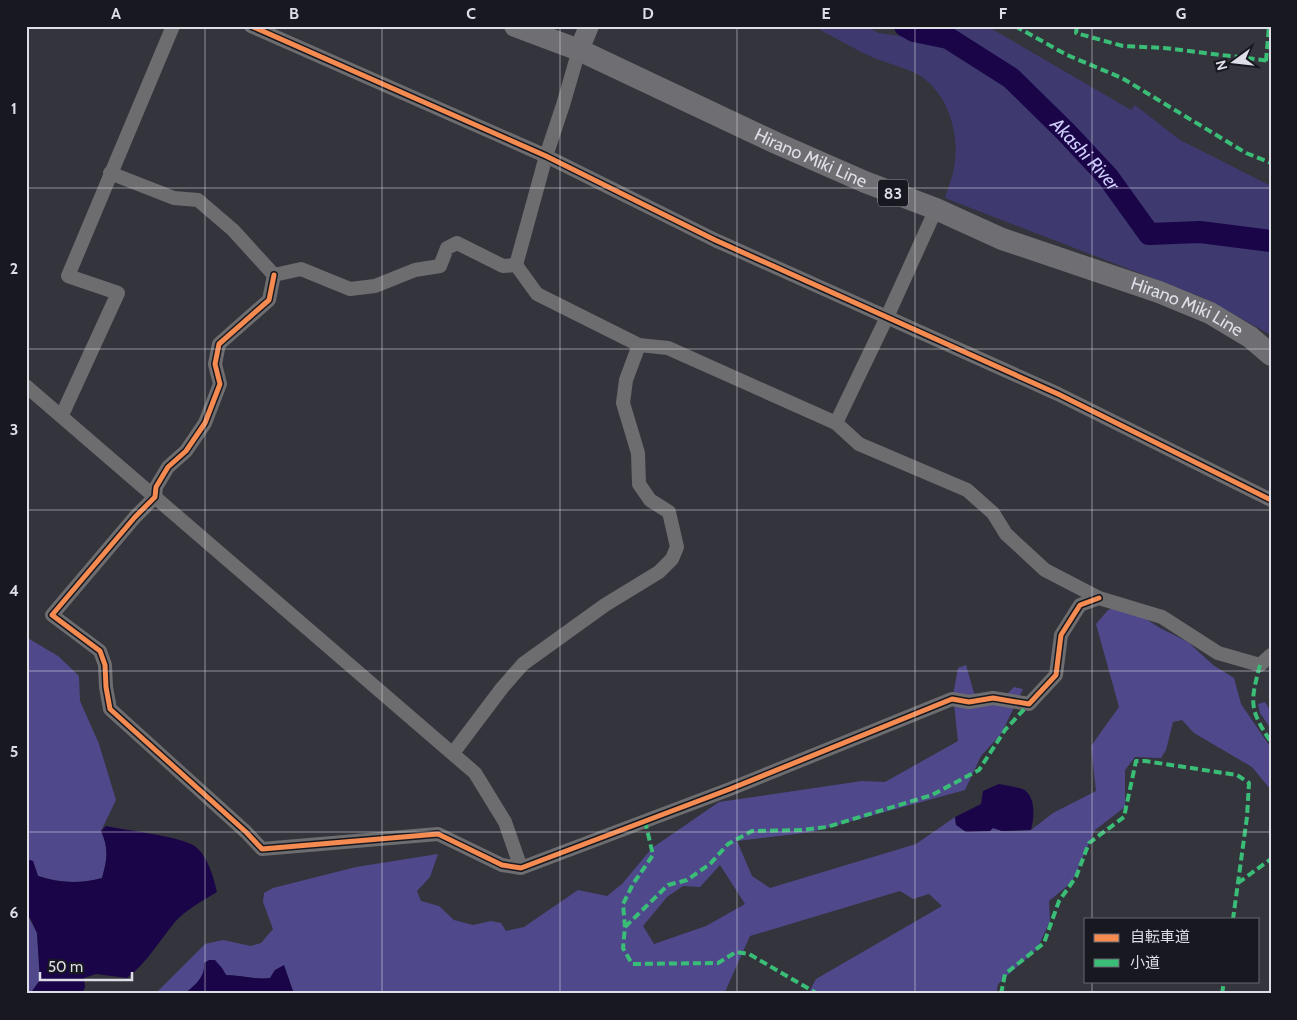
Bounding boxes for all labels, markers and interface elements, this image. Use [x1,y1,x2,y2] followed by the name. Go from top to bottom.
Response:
[111,4,121,23] text: A
[289,4,299,23] text: B
[466,4,476,23] text: C
[642,4,654,23] text: D
[821,4,831,23] text: E
[999,4,1008,23] text: F
[1176,4,1186,23] text: G
[1210,38,1260,88] north arrow
[1211,58,1231,72] text: N
[11,99,17,118] text: 1
[1045,112,1126,196] water label: Akashi River
[751,123,870,193] street label: Hirano Miki Line
[878,180,908,207] road number: 83
[10,259,18,278] text: 2
[1128,272,1247,341] street label: Hirano Miki Line
[10,420,18,439] text: 3
[9,581,19,600] text: 4
[10,742,18,761] text: 5
[10,903,19,922] text: 6
[1084,918,1260,982] legend
[1130,928,1190,946] text: 自転車道
[40,950,132,982] scale bar
[1130,954,1160,972] text: 小道
[48,958,83,976] text: 50 m

